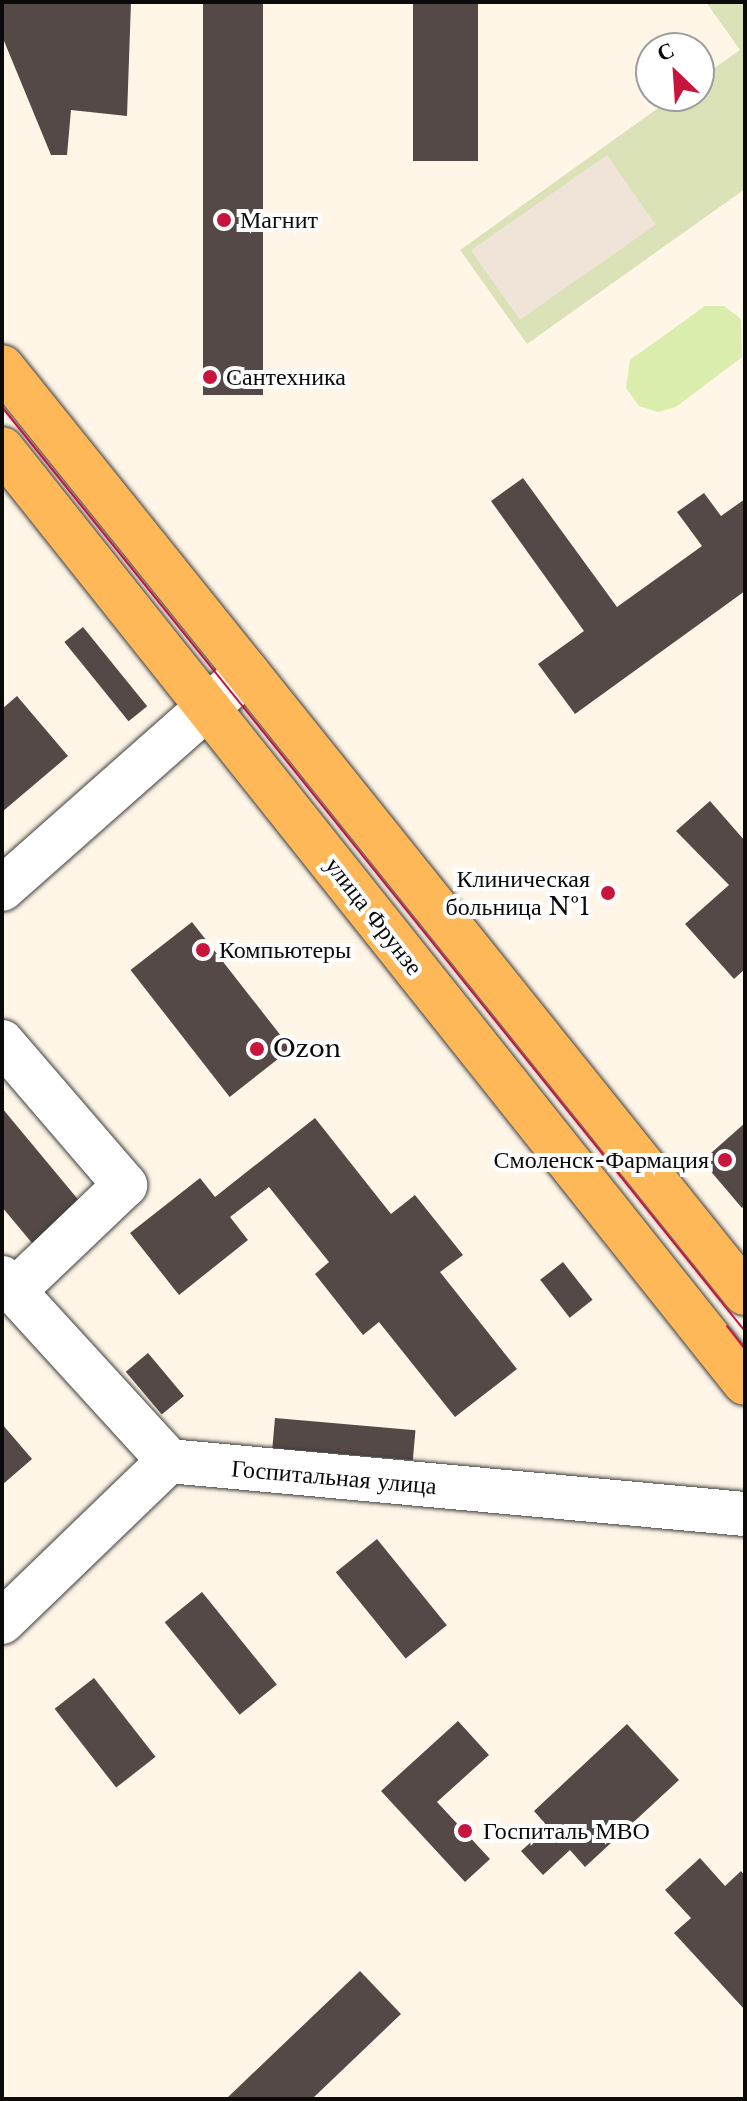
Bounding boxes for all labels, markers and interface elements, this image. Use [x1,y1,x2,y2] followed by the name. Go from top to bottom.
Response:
[635,32,715,112] north arrow
[653,36,678,67] text: С
[240,206,318,234] place label: Магнит
[215,211,233,229] marker: Магнит
[226,363,346,391] place label: Сантехника
[201,368,219,386] marker: Сантехника
[319,851,429,981] street label: улица Фрунзе
[446,865,590,921] place label: Клиническая больница №1
[597,882,619,904] marker: Клиническая больница №1
[219,936,351,964] place label: Компьютеры
[194,941,212,959] marker: Компьютеры
[273,1035,341,1063] place label: Ozon
[248,1040,266,1058] marker: Ozon
[494,1146,709,1174] place label: Смоленск-Фармация
[716,1151,734,1169] marker: Смоленск-Фармация
[230,1454,438,1500] street label: Госпитальная улица
[483,1817,650,1845] place label: Госпиталь МВО
[454,1820,476,1842] marker: Госпиталь МВО

